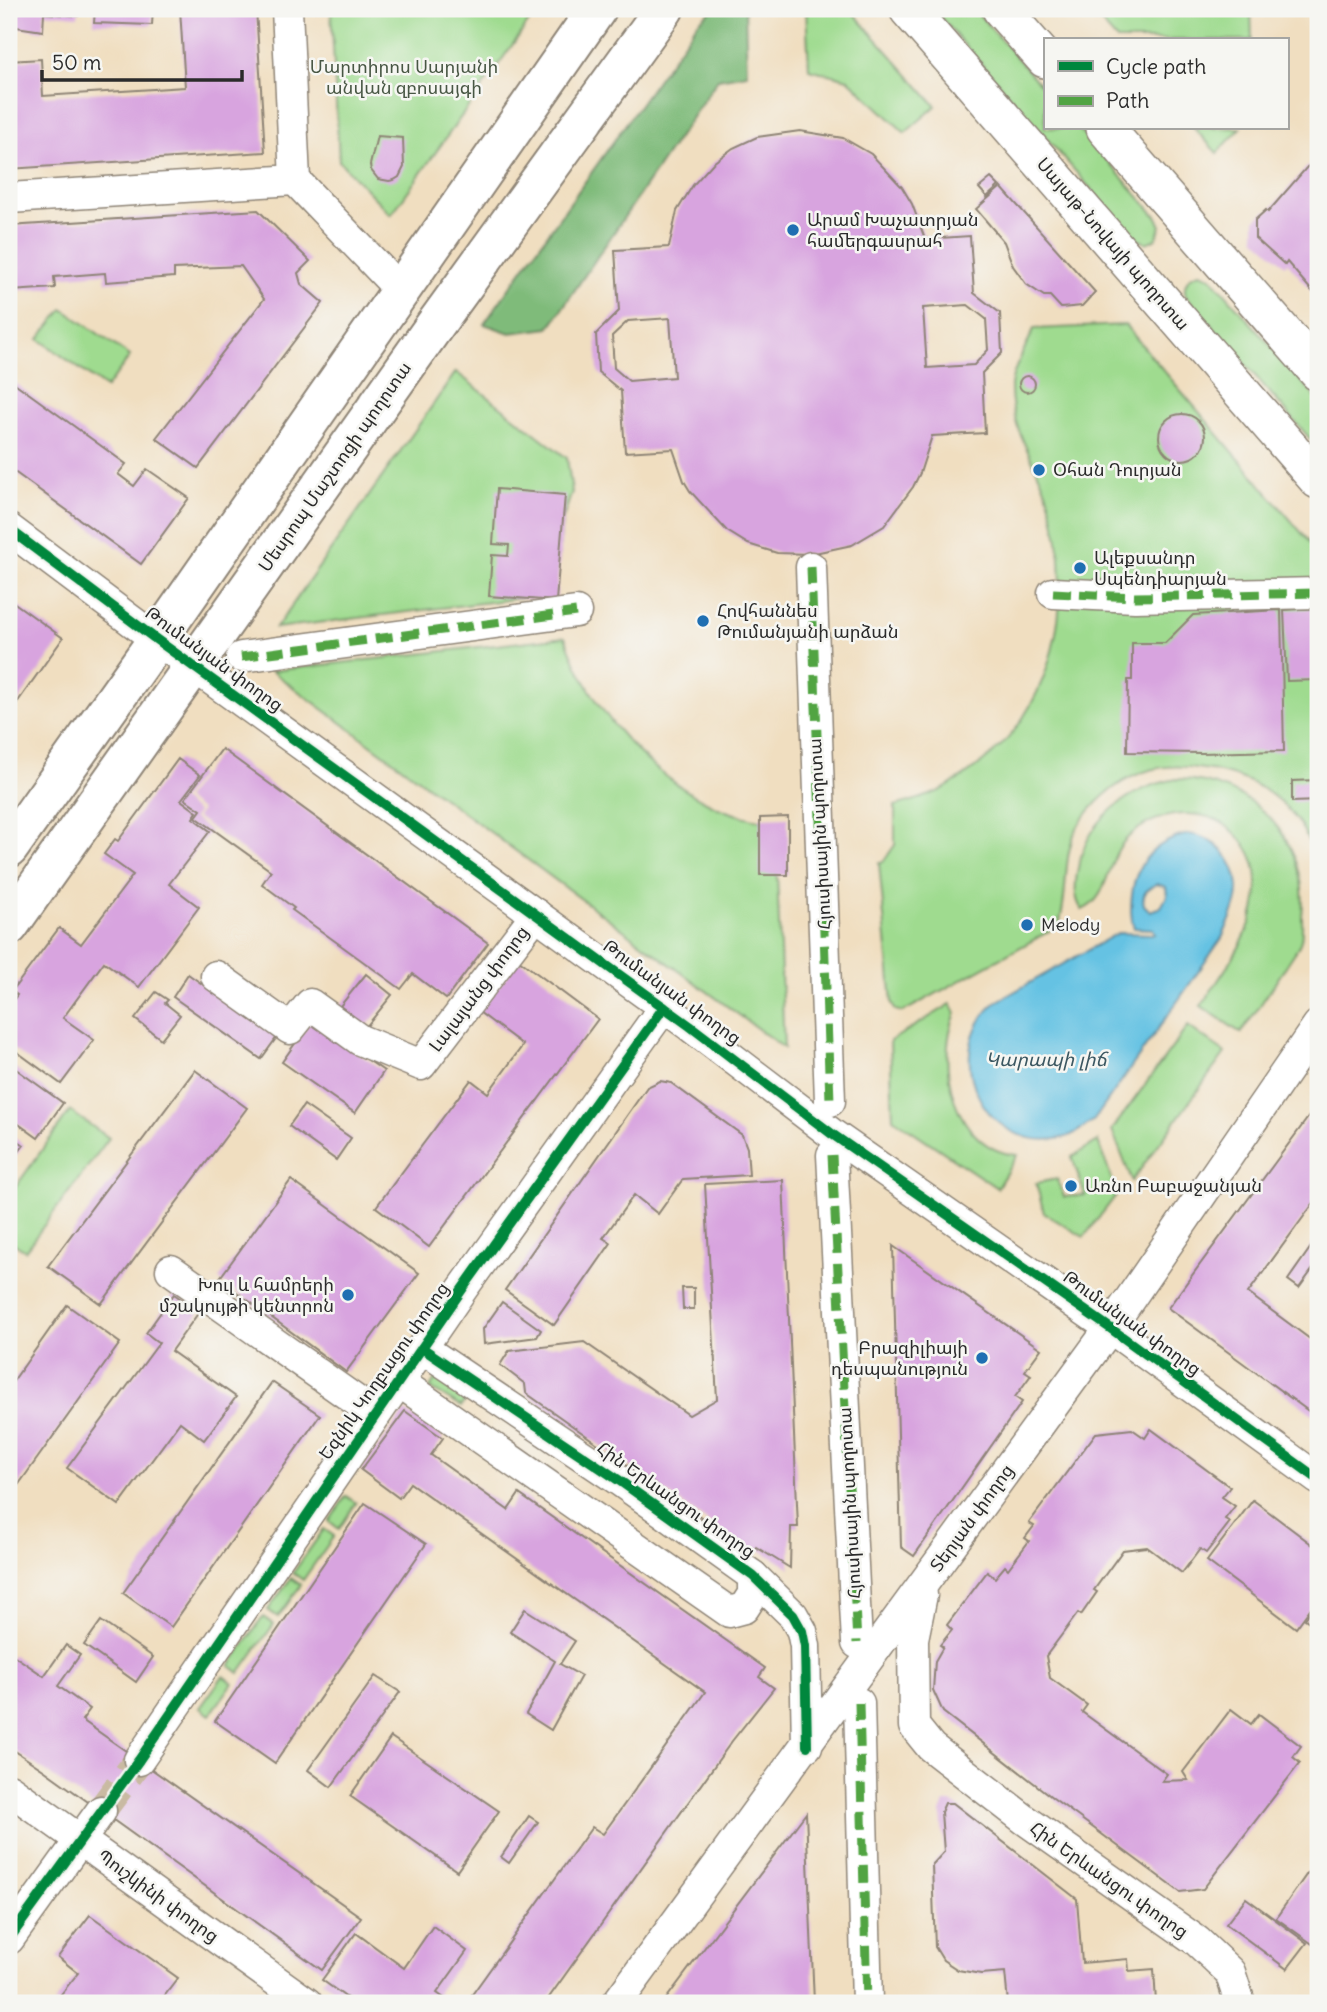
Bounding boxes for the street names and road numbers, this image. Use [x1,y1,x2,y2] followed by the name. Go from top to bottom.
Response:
[1032,153,1195,335] street label: Սայաթ-Նովայի պողոտա
[253,357,416,576] street label: Մեսրոպ Մաշտոցի պողոտա
[141,601,288,716] street label: Թումանյան փողոց
[803,738,836,930] street label: Հյուսիսային պողոտա
[424,921,533,1056] street label: Լալայանց փողոց
[599,934,746,1049] street label: Թումանյան փողոց
[1059,1265,1206,1380] street label: Թումանյան փողոց
[313,1277,454,1464] street label: Եզնիկ Կողբացու փողոց
[833,1407,866,1599] street label: Հյուսիսային պողոտա
[593,1436,760,1563] street label: Հին Երևանցու փողոց
[925,1459,1018,1576] street label: Տերյան փողոց
[1026,1816,1193,1943] street label: Հին Երևանցու փողոց
[93,1844,223,1947] street label: Պուշկինի փողոց

